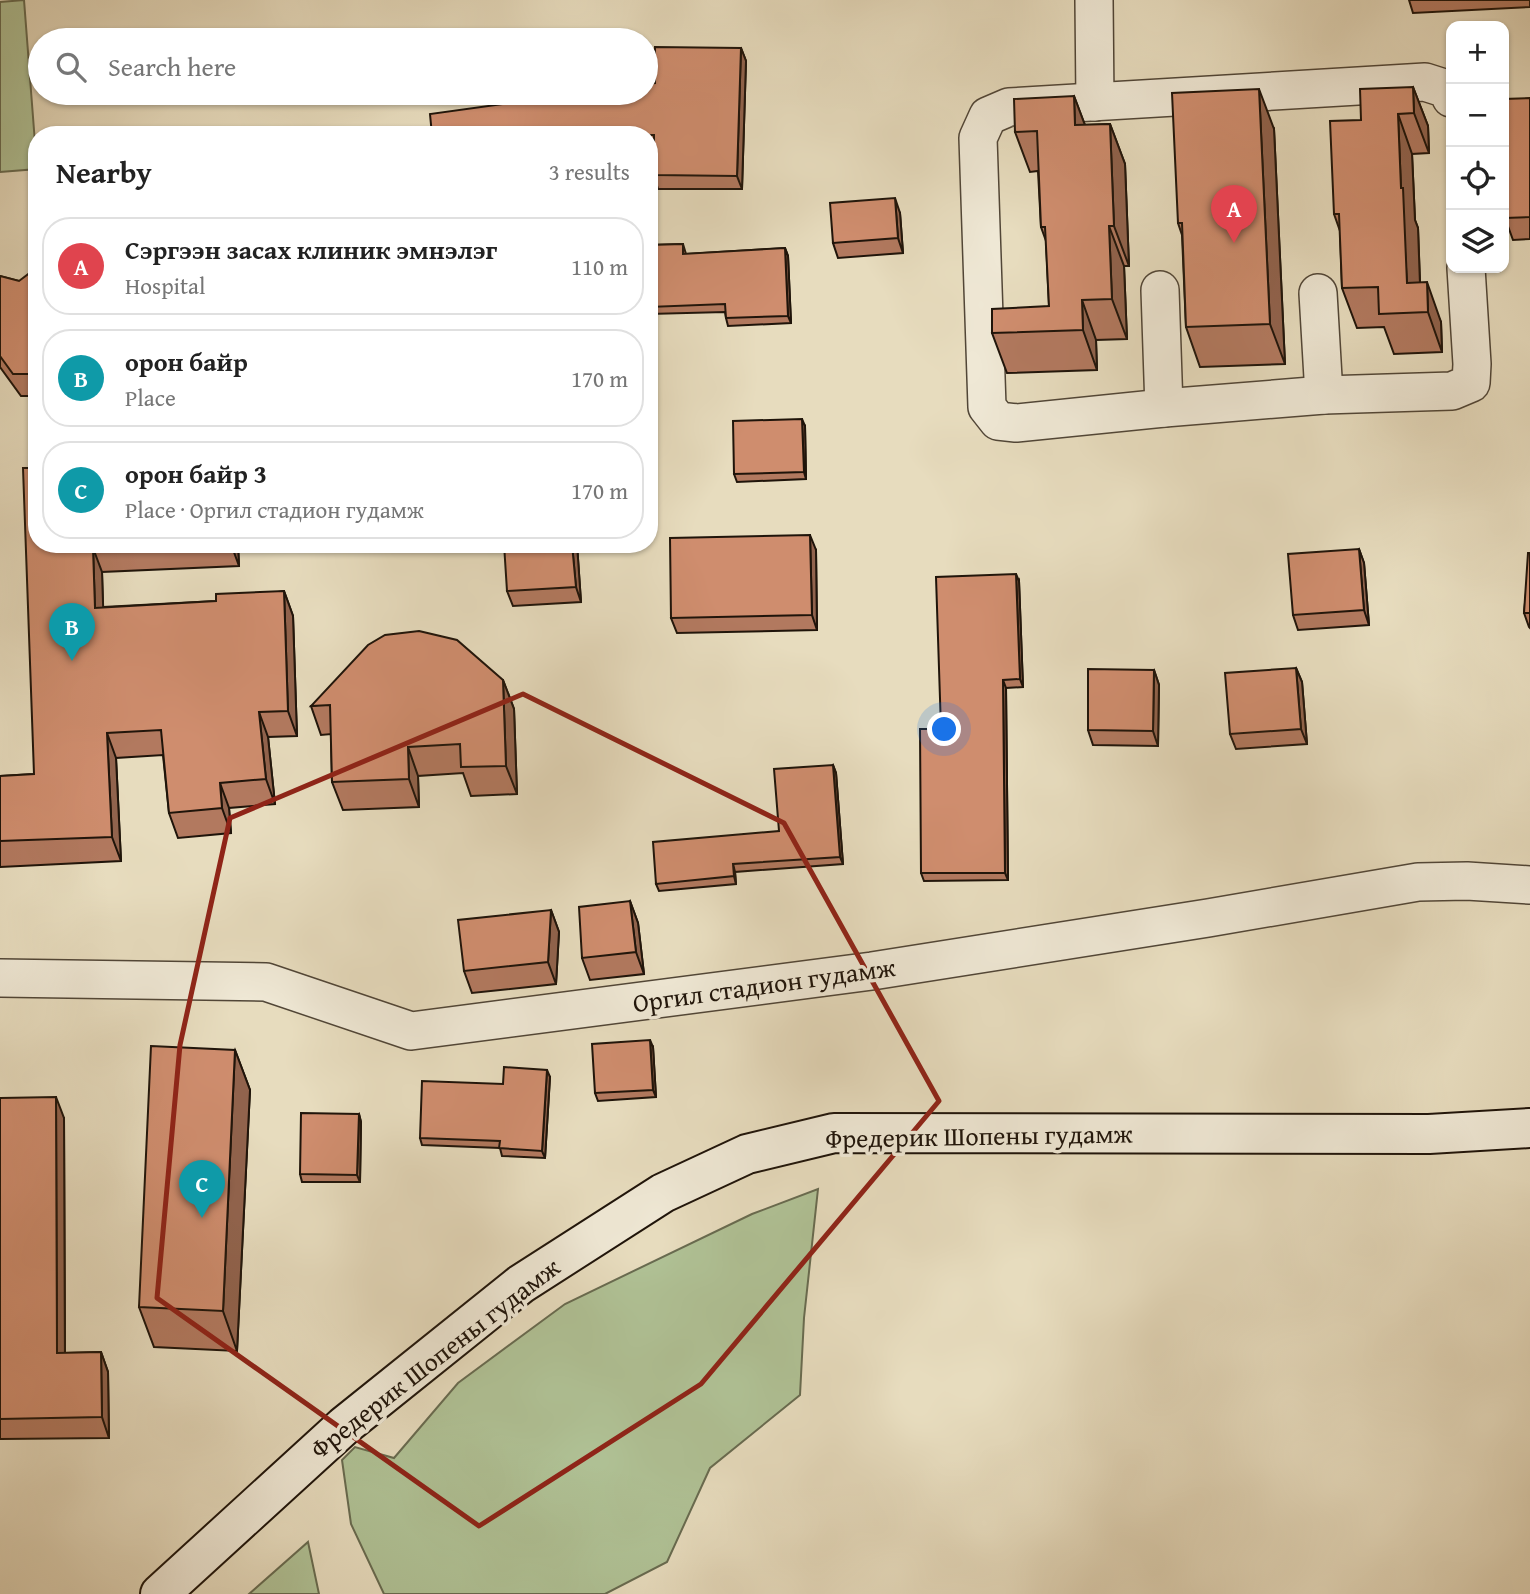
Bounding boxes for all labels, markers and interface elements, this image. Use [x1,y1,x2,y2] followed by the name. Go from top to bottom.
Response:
[1446,21,1509,273] map controls
[1446,21,1509,84] button: +
[28,28,658,105] search box
[108,47,236,86] text: Search here
[52,48,90,86] icon: search
[1446,84,1509,147] button: −
[1446,147,1509,210] button: locate
[56,150,152,194] text: Nearby
[549,155,630,188] text: 3 results
[1211,185,1257,243] pin: A
[1446,210,1509,273] button: layers
[125,230,497,269] text: Сэргээн засах клиник эмнэлэг
[74,250,88,283] text: A
[571,250,628,283] text: 110 m
[125,269,205,302] text: Hospital
[125,342,248,381] text: орон байр
[74,362,88,395] text: B
[571,362,628,395] text: 170 m
[125,381,176,414] text: Place
[125,454,267,493] text: орон байр 3
[74,474,88,507] text: C
[571,474,628,507] text: 170 m
[125,493,424,526] text: Place · Оргил стадион гудамж
[49,603,95,661] pin: B
[927,712,961,746] your location
[630,947,898,1022] street label: Оргил стадион гудамж
[825,1113,1133,1158] street label: Фредерик Шопены гудамж
[179,1160,225,1218] pin: C
[302,1248,568,1468] street label: Фредерик Шопены гудамж

